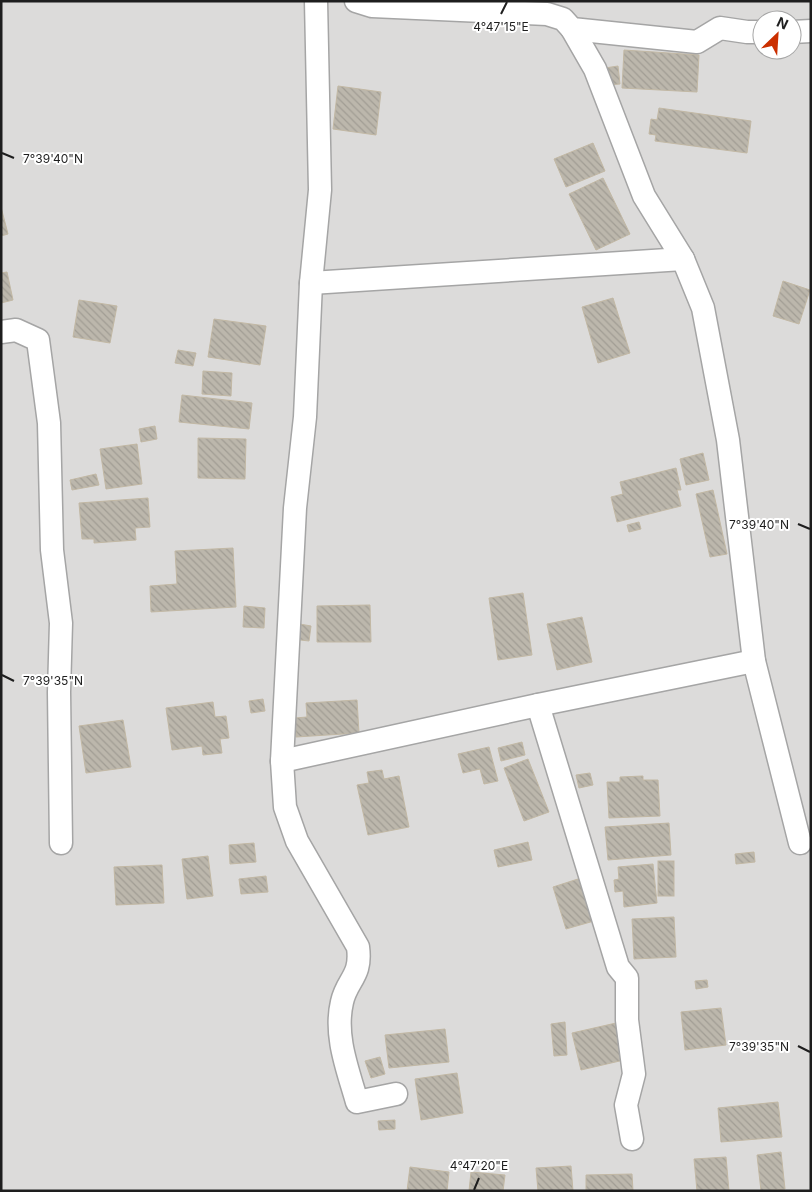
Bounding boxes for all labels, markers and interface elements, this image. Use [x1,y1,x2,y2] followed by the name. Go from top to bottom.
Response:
[752,10,802,60] north arrow
[774,13,791,33] text: N
[473,19,529,34] text: 4°47'15"E
[23,151,83,166] text: 7°39'40"N
[729,517,789,532] text: 7°39'40"N
[23,673,83,688] text: 7°39'35"N
[729,1039,789,1054] text: 7°39'35"N
[450,1158,508,1173] text: 4°47'20"E

